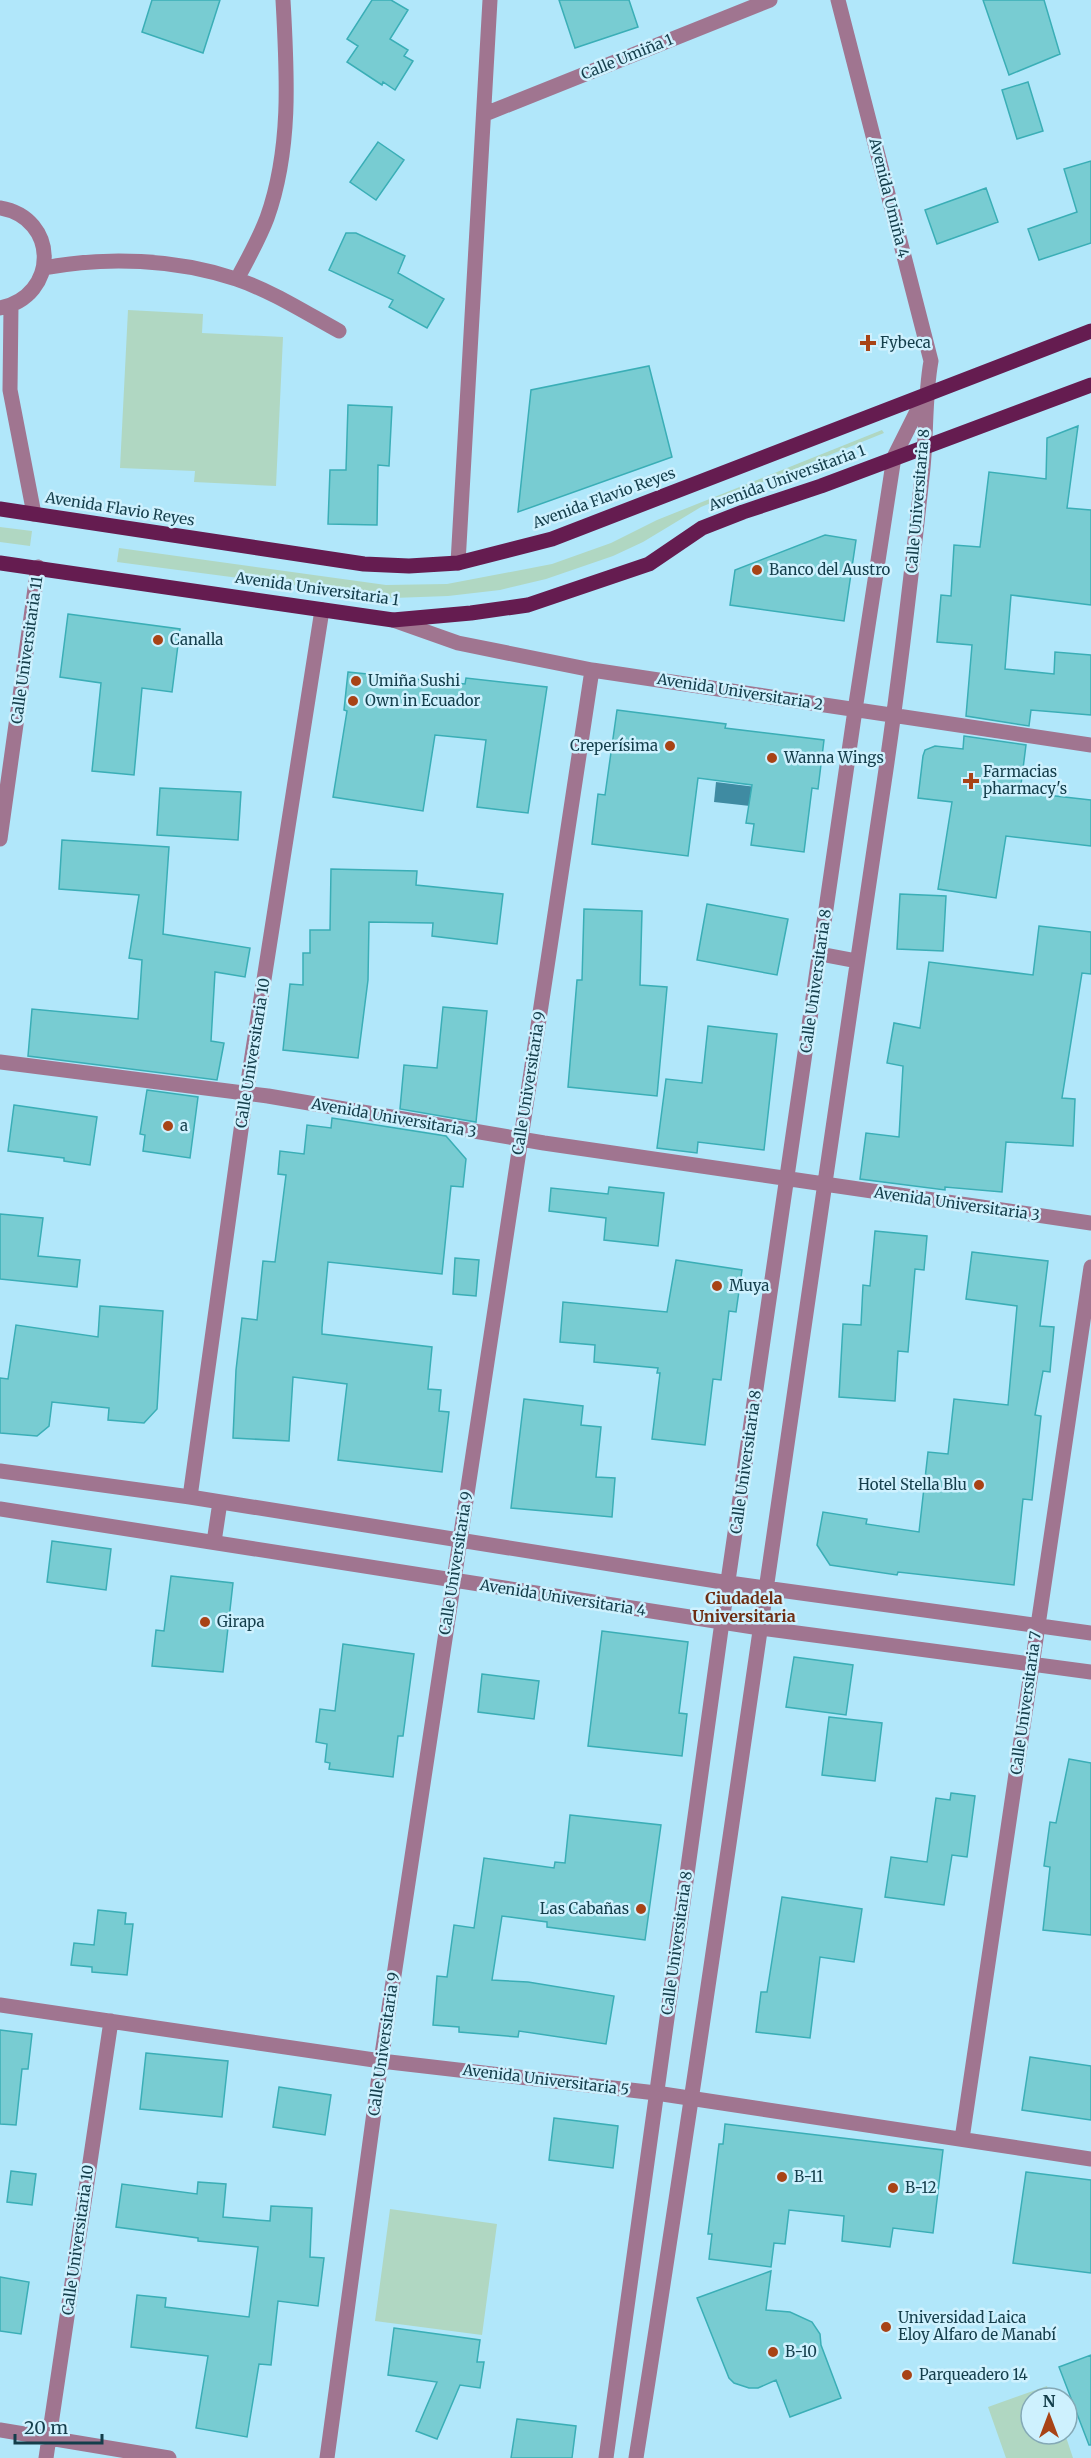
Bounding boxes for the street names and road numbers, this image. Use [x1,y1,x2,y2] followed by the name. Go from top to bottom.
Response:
[578,29,676,84] street label: Calle Umiña 1
[865,135,914,260] street label: Avenida Umiña 4
[902,428,933,574] street label: Calle Universitaria 8
[705,440,868,515] street label: Avenida Universitaria 1
[529,463,678,533] street label: Avenida Flavio Reyes
[43,487,196,530] street label: Avenida Flavio Reyes
[233,567,400,609] street label: Avenida Universitaria 1
[7,575,46,725] street label: Calle Universitaria 11
[655,669,824,714] street label: Avenida Universitaria 2
[796,908,835,1054] street label: Calle Universitaria 8
[231,976,274,1129] street label: Calle Universitaria 10
[508,1010,549,1156] street label: Calle Universitaria 9
[309,1093,478,1141] street label: Avenida Universitaria 3
[872,1182,1041,1225] street label: Avenida Universitaria 3
[726,1389,765,1535] street label: Calle Universitaria 8
[435,1490,476,1636] street label: Calle Universitaria 9
[478,1575,647,1620] street label: Avenida Universitaria 4
[1006,1630,1045,1776] street label: Calle Universitaria 7
[657,1870,696,2016] street label: Calle Universitaria 8
[364,1971,403,2117] street label: Calle Universitaria 9
[461,2060,630,2099] street label: Avenida Universitaria 5
[58,2163,97,2316] street label: Calle Universitaria 10

